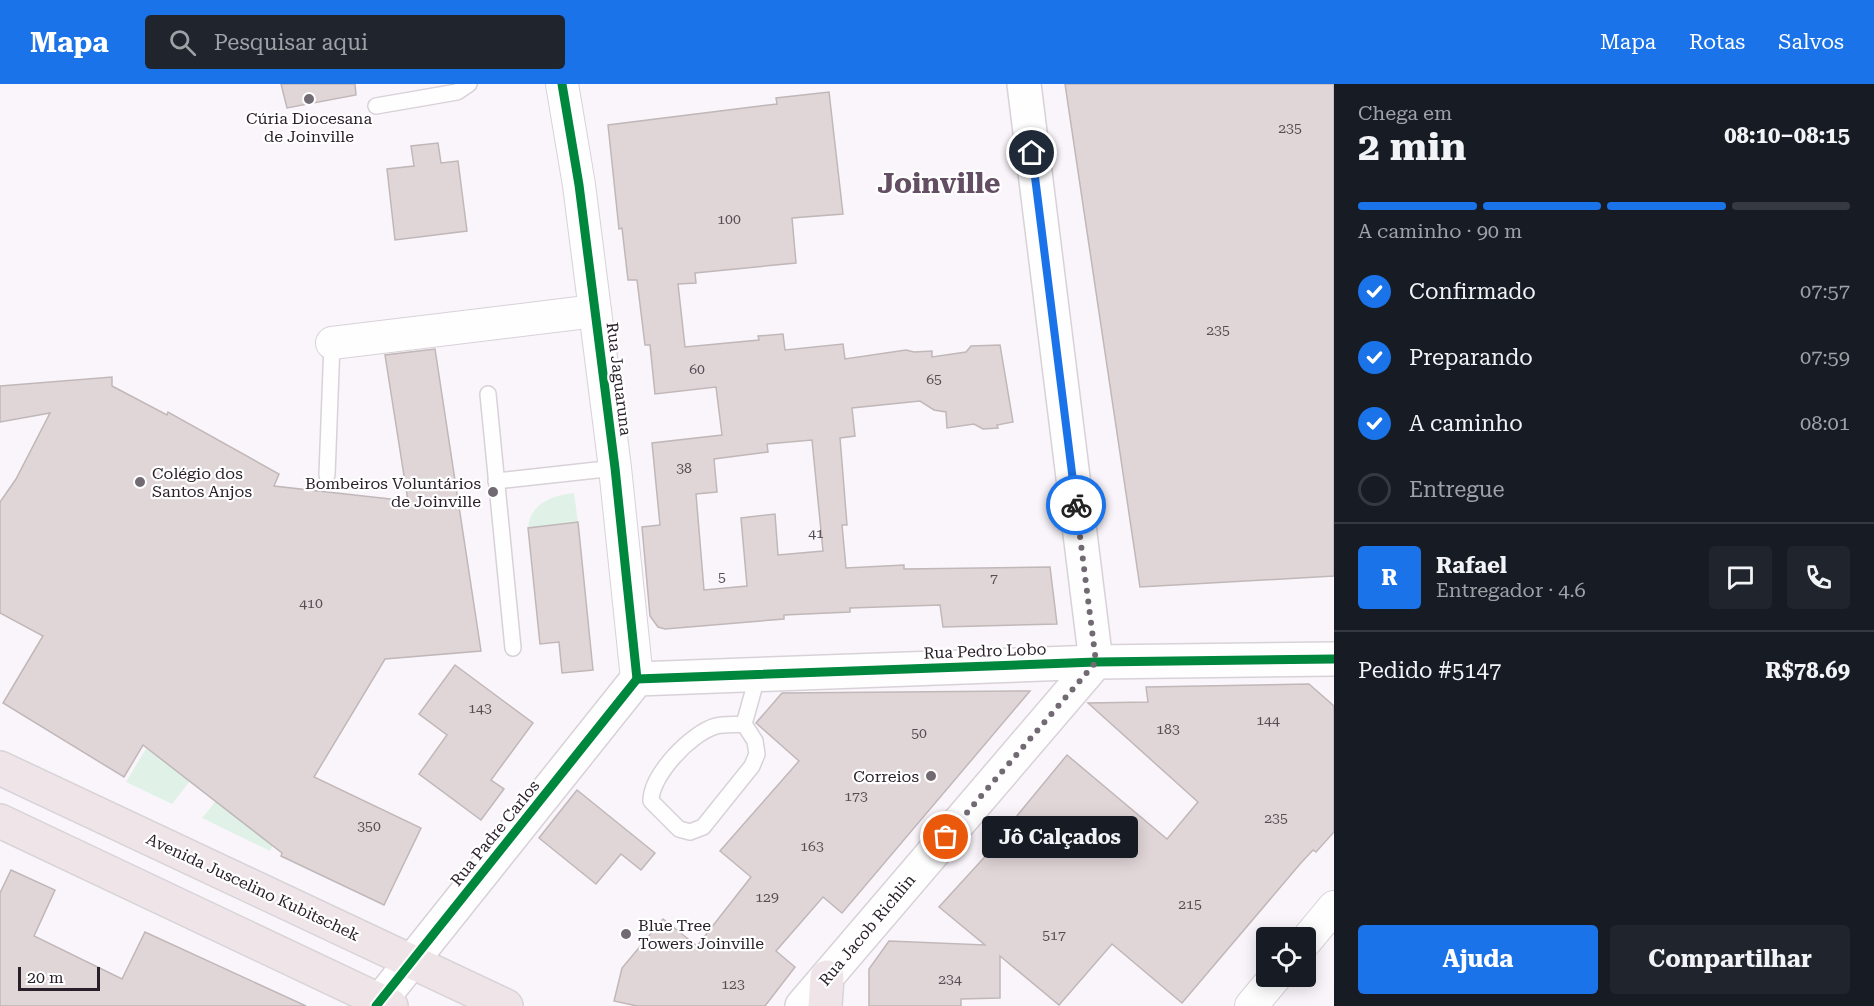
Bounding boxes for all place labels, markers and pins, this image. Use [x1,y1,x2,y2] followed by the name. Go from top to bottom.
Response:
[302,92,316,106] marker: Cúria Diocesana de Joinville
[246,109,372,146] place label: Cúria Diocesana de Joinville
[1006,127,1057,178] pin
[152,464,252,501] place label: Colégio dos Santos Anjos
[305,474,481,511] place label: Bombeiros Voluntários de Joinville
[133,475,147,489] marker: Colégio dos Santos Anjos
[486,485,500,499] marker: Bombeiros Voluntários de Joinville
[853,767,919,786] place label: Correios
[924,769,938,783] marker: Correios
[920,811,971,862] pin
[982,816,1138,858] callout: Jô Calçados
[638,916,764,953] place label: Blue Tree Towers Joinville
[619,927,633,941] marker: Blue Tree Towers Joinville

